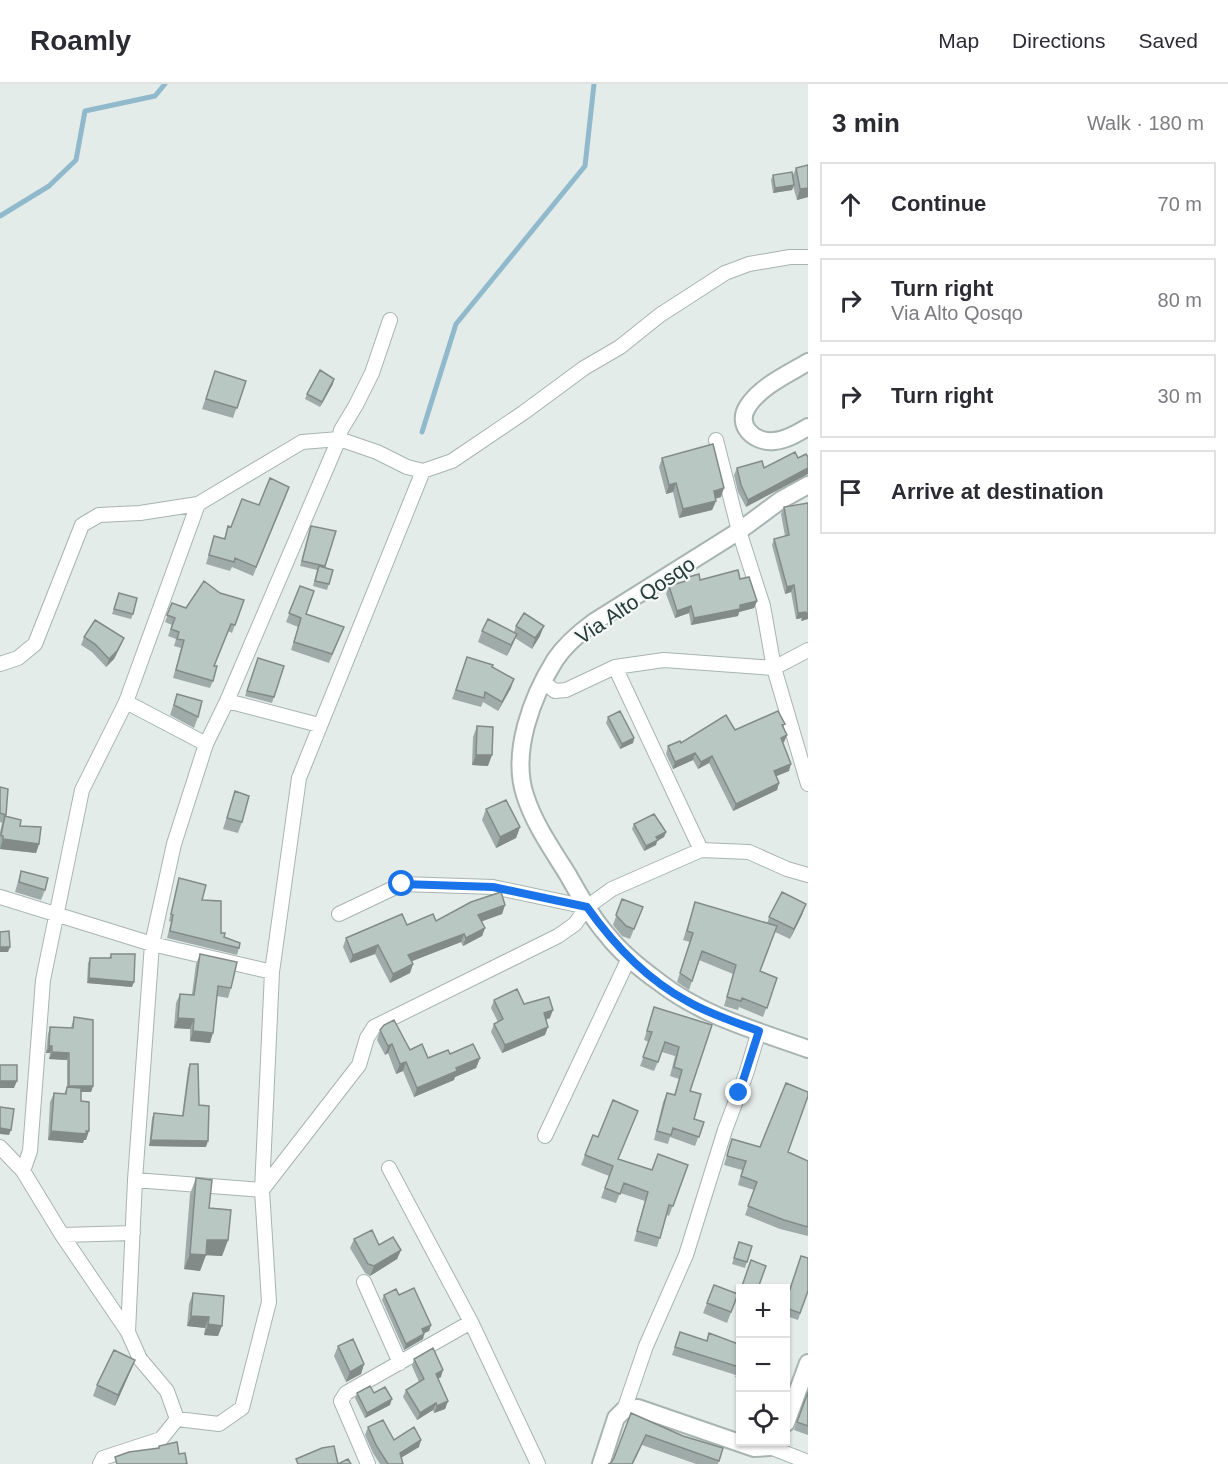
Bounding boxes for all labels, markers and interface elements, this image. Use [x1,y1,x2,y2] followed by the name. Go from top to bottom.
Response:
[30,25,131,56] text: Roamly
[938,29,979,52] text: Map
[1012,29,1105,52] text: Directions
[1138,29,1198,52] text: Saved
[832,108,900,138] text: 3 min
[1087,112,1204,134] text: Walk · 180 m
[834,188,867,221] icon: ahead
[891,191,986,216] text: Continue
[1158,193,1202,215] text: 70 m
[891,276,993,301] text: Turn right
[834,284,867,317] icon: right
[1158,289,1202,311] text: 80 m
[891,302,1023,324] text: Via Alto Qosqo
[834,380,867,413] icon: right
[891,383,993,408] text: Turn right
[1158,385,1202,407] text: 30 m
[834,476,867,509] icon: arrive
[891,479,1104,504] text: Arrive at destination
[571,552,699,648] street label: Via Alto Qosqo
[388,870,414,896] route start
[725,1079,751,1105] route end
[736,1284,790,1446] map controls
[736,1284,790,1338] button: +
[736,1338,790,1392] button: −
[736,1392,790,1446] button: locate

